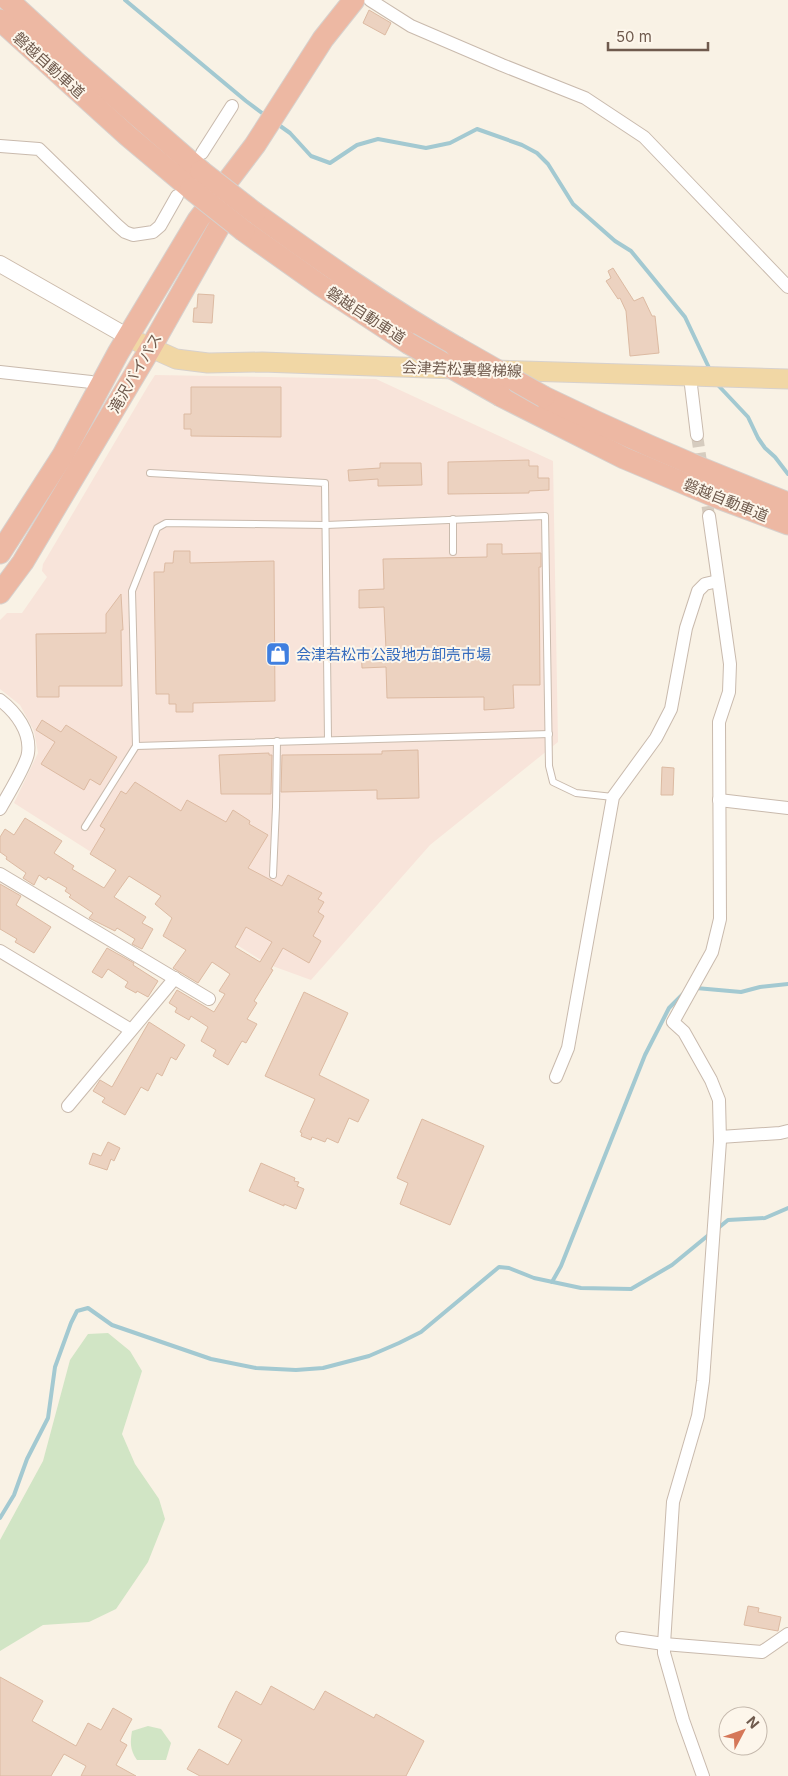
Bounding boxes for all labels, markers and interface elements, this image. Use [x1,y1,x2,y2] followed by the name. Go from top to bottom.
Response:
[608,20,708,52] scale bar
[616,27,652,46] text: 50 m
[9,28,89,102] street label: 磐越自動車道
[323,283,409,347] street label: 磐越自動車道
[104,329,166,417] street label: 滝沢バイパス
[402,357,522,381] street label: 会津若松裏磐梯線
[681,474,771,526] street label: 磐越自動車道
[265,641,291,667] shop icon: 会津若松市公設地方卸売市場
[296,645,491,664] place label: 会津若松市公設地方卸売市場
[718,1706,768,1756] north arrow
[743,1713,763,1732] text: N

